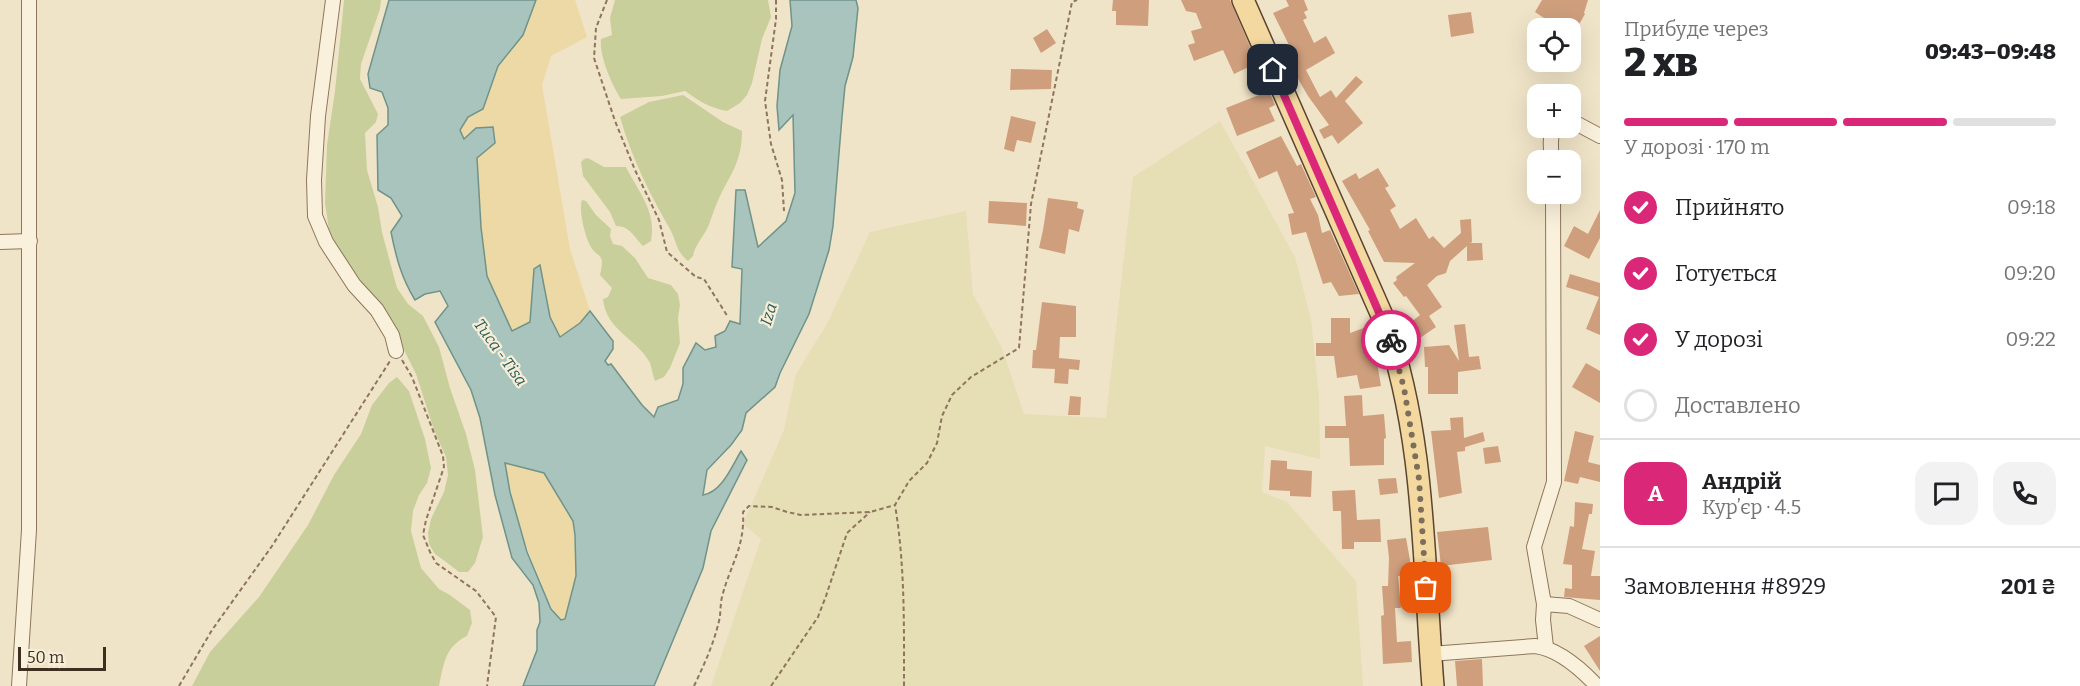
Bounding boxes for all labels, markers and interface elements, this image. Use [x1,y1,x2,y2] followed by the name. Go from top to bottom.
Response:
[1624,17,1769,41] text: Прибуде через
[1527,18,1581,204] map controls
[1527,18,1581,72] button: locate
[1925,38,2056,65] text: 09:43–09:48
[1624,40,1698,86] text: 2 хв
[1247,44,1298,95] pin
[1256,53,1289,86] icon: home
[1527,84,1581,138] button: +
[1624,135,1770,159] text: У дорозі · 170 m
[1527,150,1581,204] button: −
[1624,191,1657,224] icon: check
[1675,194,1784,221] text: Прийнято
[2007,195,2056,219] text: 09:18
[1624,257,1657,290] icon: check
[1675,260,1777,287] text: Готується
[2004,261,2056,285] text: 09:20
[756,301,781,328] water label: Iza
[1361,310,1421,370] courier
[470,315,531,389] water label: Тиса - Tisa
[1624,323,1657,356] icon: check
[1375,324,1408,357] icon: bike
[1675,326,1763,353] text: У дорозі
[2005,327,2056,351] text: 09:22
[1675,392,1801,419] text: Доставлено
[1915,462,1978,525] button: chat
[1993,462,2056,525] button: phone
[1702,468,1782,495] text: Андрій
[1648,480,1663,507] text: А
[1702,495,1801,519] text: Кур’єр · 4.5
[1400,562,1451,613] pin
[1409,571,1442,604] icon: bag
[1624,573,1826,600] text: Замовлення #8929
[2001,573,2056,600] text: 201 ₴
[18,644,106,672] scale bar
[27,648,64,667] text: 50 m

